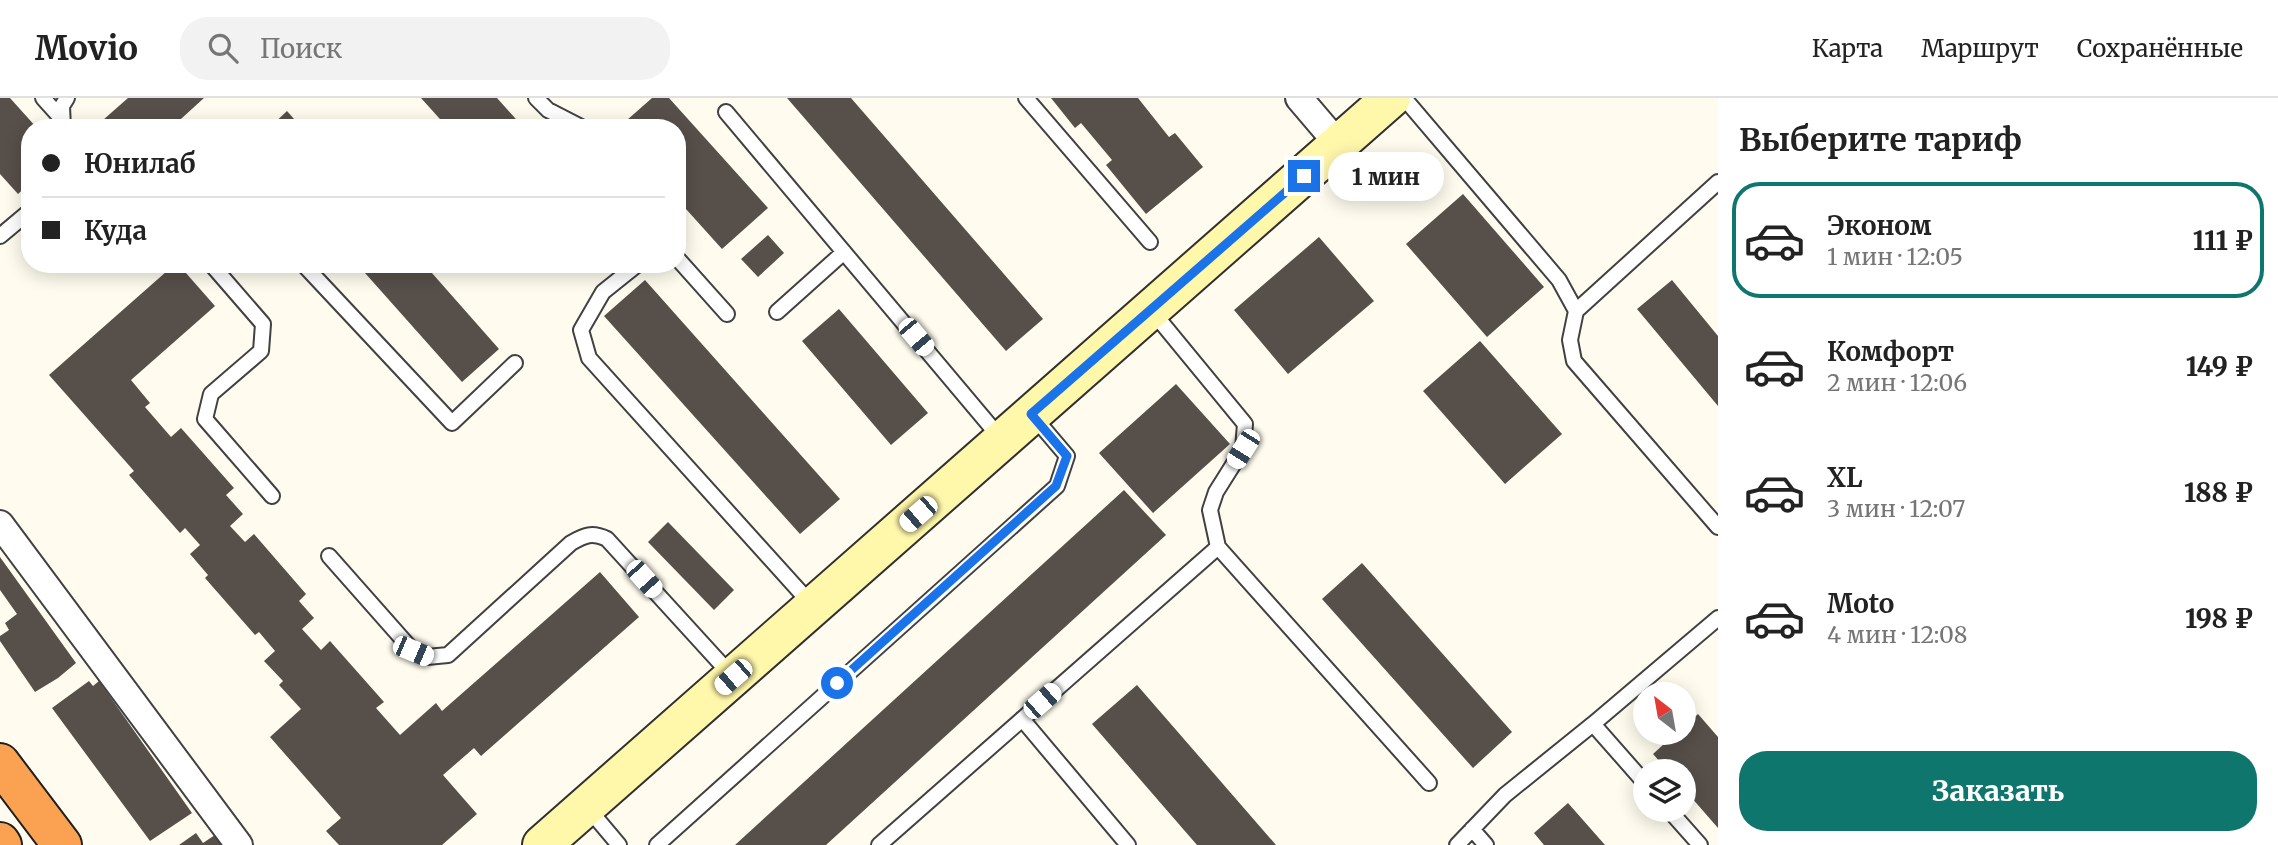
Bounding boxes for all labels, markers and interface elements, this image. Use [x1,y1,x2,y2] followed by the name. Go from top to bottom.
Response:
[180,17,670,80] search box
[35,28,138,69] text: Movio
[204,29,242,67] icon: search
[260,32,342,65] text: Поиск
[1812,33,1883,64] text: Карта
[1921,33,2039,64] text: Маршрут
[2077,33,2243,64] text: Сохранённые
[1739,120,2022,160] text: Выберите тариф
[84,147,195,180] text: Юнилаб
[1328,152,1444,200] callout: 1 мин
[1288,160,1320,192] route end
[1352,162,1420,191] text: 1 мин
[1743,209,1806,272] icon: car
[1827,209,1932,242] text: Эконом
[84,214,147,247] text: Куда
[2193,224,2253,257] text: 111 ₽
[1827,242,1963,271] text: 1 мин · 12:05
[895,314,938,360] car
[1743,335,1806,398] icon: car
[1827,335,1954,368] text: Комфорт
[2186,350,2253,383] text: 149 ₽
[1827,368,1967,397] text: 2 мин · 12:06
[1223,426,1264,472] car
[1743,461,1806,524] icon: car
[1827,461,1863,494] text: XL
[2184,476,2253,509] text: 188 ₽
[896,492,941,536] car
[1827,494,1965,523] text: 3 мин · 12:07
[623,556,666,602] car
[1743,587,1806,650] icon: car
[1827,587,1894,620] text: Moto
[2185,602,2253,635] text: 198 ₽
[1827,620,1967,649] text: 4 мин · 12:08
[390,633,437,669] car
[711,655,756,699] car
[821,667,853,699] route start
[1020,679,1065,723] car
[1633,682,1696,746] north arrow
[1633,682,1696,822] map controls
[1739,751,2257,831] button: Заказать
[1633,759,1696,822] button: layers

